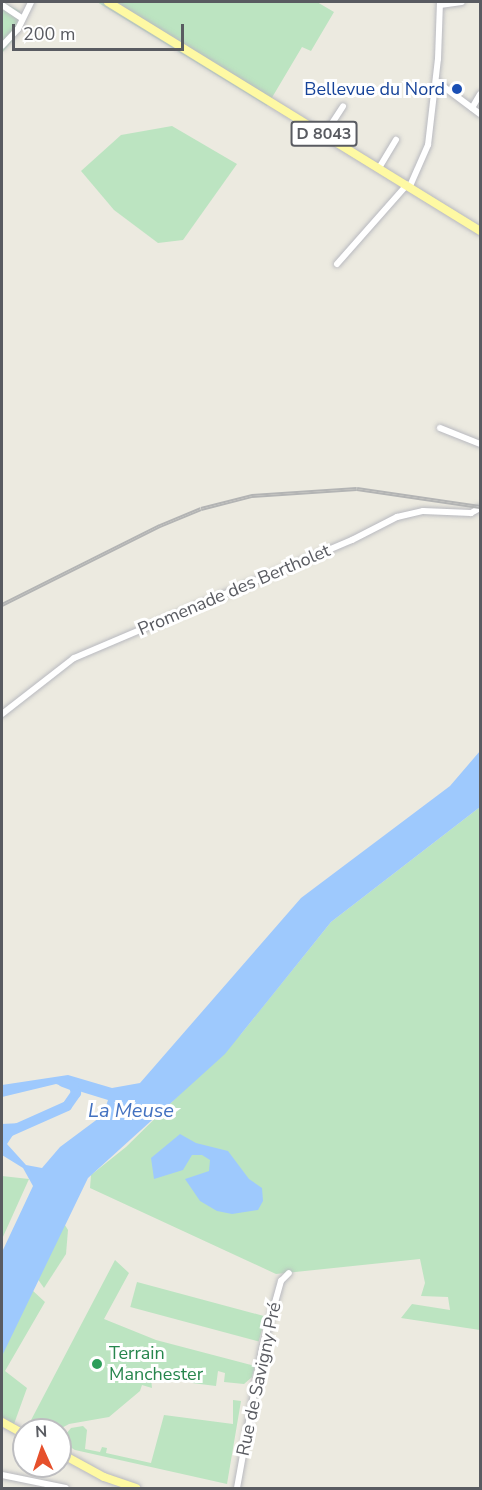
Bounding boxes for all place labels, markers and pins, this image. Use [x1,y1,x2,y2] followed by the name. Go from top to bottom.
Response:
[304,78,445,100] place label: Bellevue du Nord
[450,82,464,96] marker: Bellevue du Nord
[109,1343,203,1386] place label: Terrain Manchester
[90,1357,104,1371] marker: Terrain Manchester

